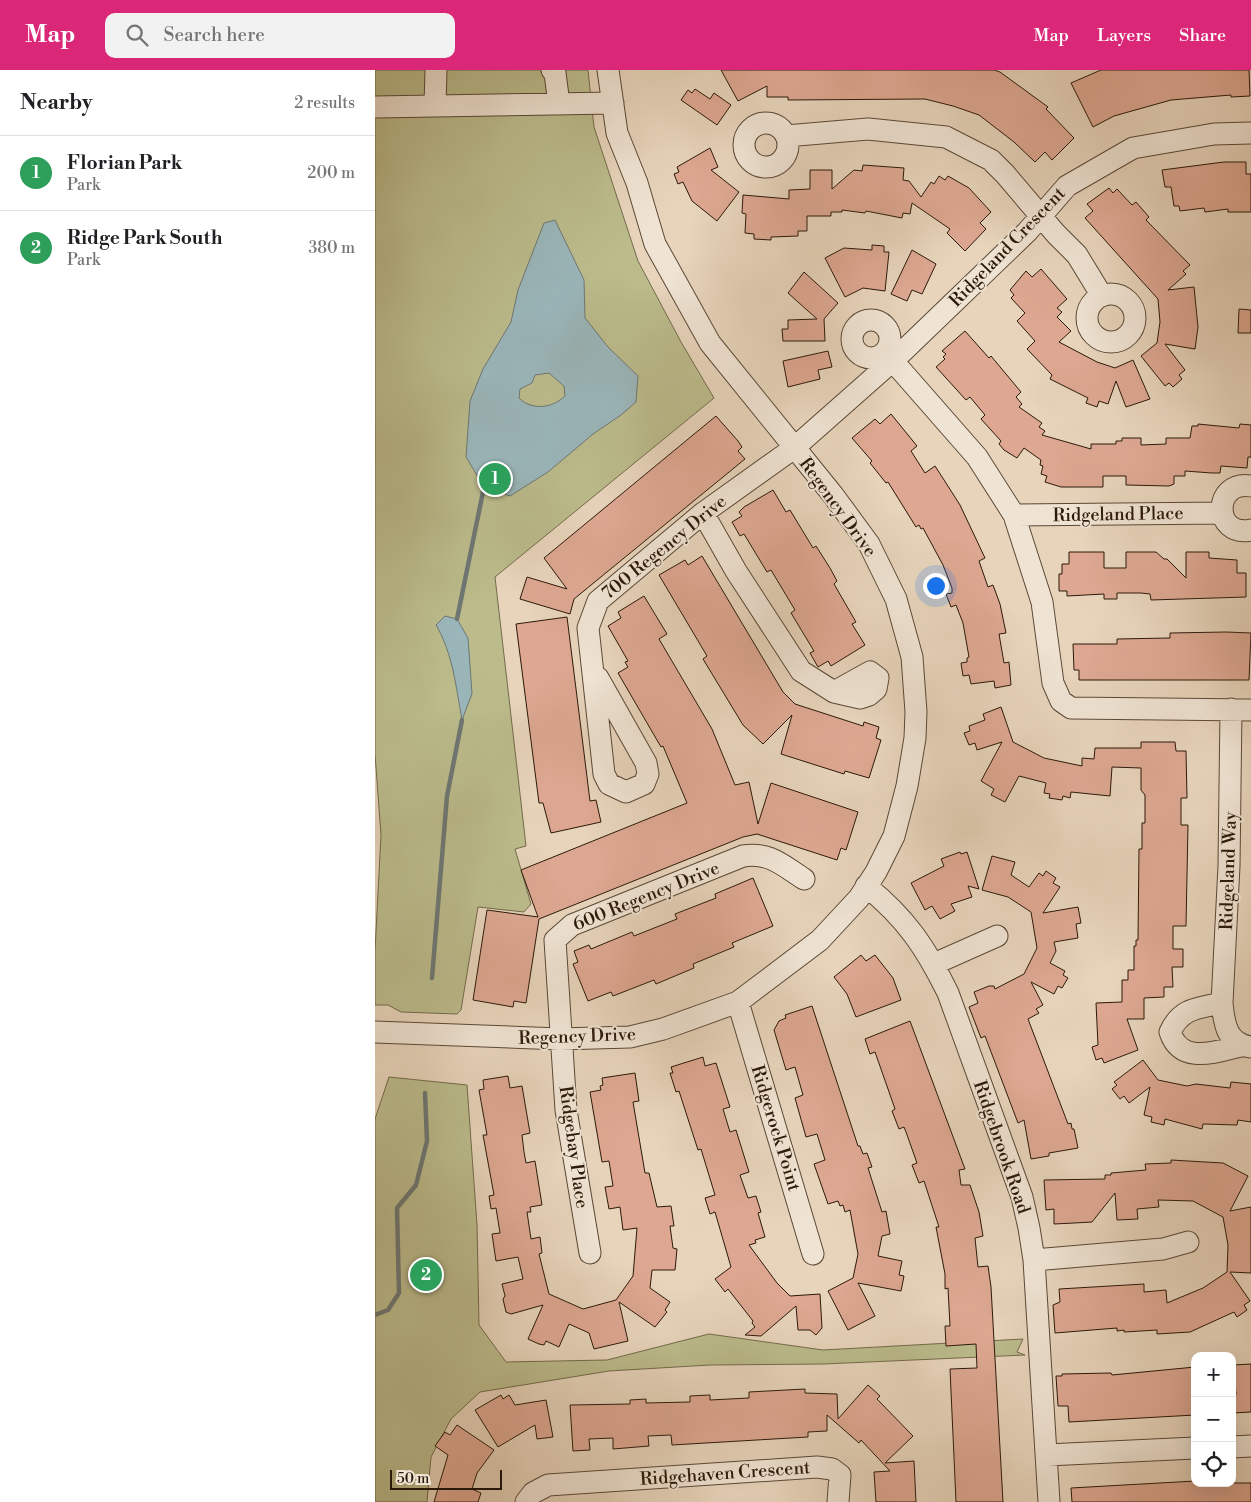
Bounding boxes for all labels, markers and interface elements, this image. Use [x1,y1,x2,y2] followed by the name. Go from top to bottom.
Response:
[105,13,455,58] search box
[25,20,75,50] text: Map
[123,21,151,49] icon: search
[163,23,265,47] text: Search here
[1034,24,1069,47] text: Map
[1097,24,1151,47] text: Layers
[1179,24,1226,47] text: Share
[20,90,93,116] text: Nearby
[294,93,355,113] text: 2 results
[67,151,182,175] text: Florian Park
[32,163,40,183] text: 1
[307,163,355,183] text: 200 m
[67,175,100,195] text: Park
[944,182,1071,312] street label: Ridgeland Crescent
[67,226,223,250] text: Ridge Park South
[31,238,41,258] text: 2
[308,238,355,258] text: 380 m
[67,250,100,270] text: Park
[794,453,881,562] street label: Regency Drive
[479,460,511,498] pin: 1
[597,490,731,605] street label: 700 Regency Drive
[1052,502,1184,527] street label: Ridgeland Place
[923,573,949,599] your location
[1215,811,1242,931] street label: Ridgeland Way
[569,857,723,936] street label: 600 Regency Drive
[518,1023,636,1050] street label: Regency Drive
[745,1062,806,1195] street label: Ridgerock Point
[968,1077,1035,1218] street label: Ridgebrook Road
[554,1084,593,1210] street label: Ridgebay Place
[410,1256,442,1294] pin: 2
[1191,1352,1236,1487] map controls
[1191,1352,1236,1397] button: +
[1191,1397,1236,1442] button: −
[1191,1442,1236,1487] button: locate
[639,1456,812,1491] street label: Ridgehaven Crescent
[390,1467,503,1490] scale bar
[397,1470,429,1488] text: 50 m

